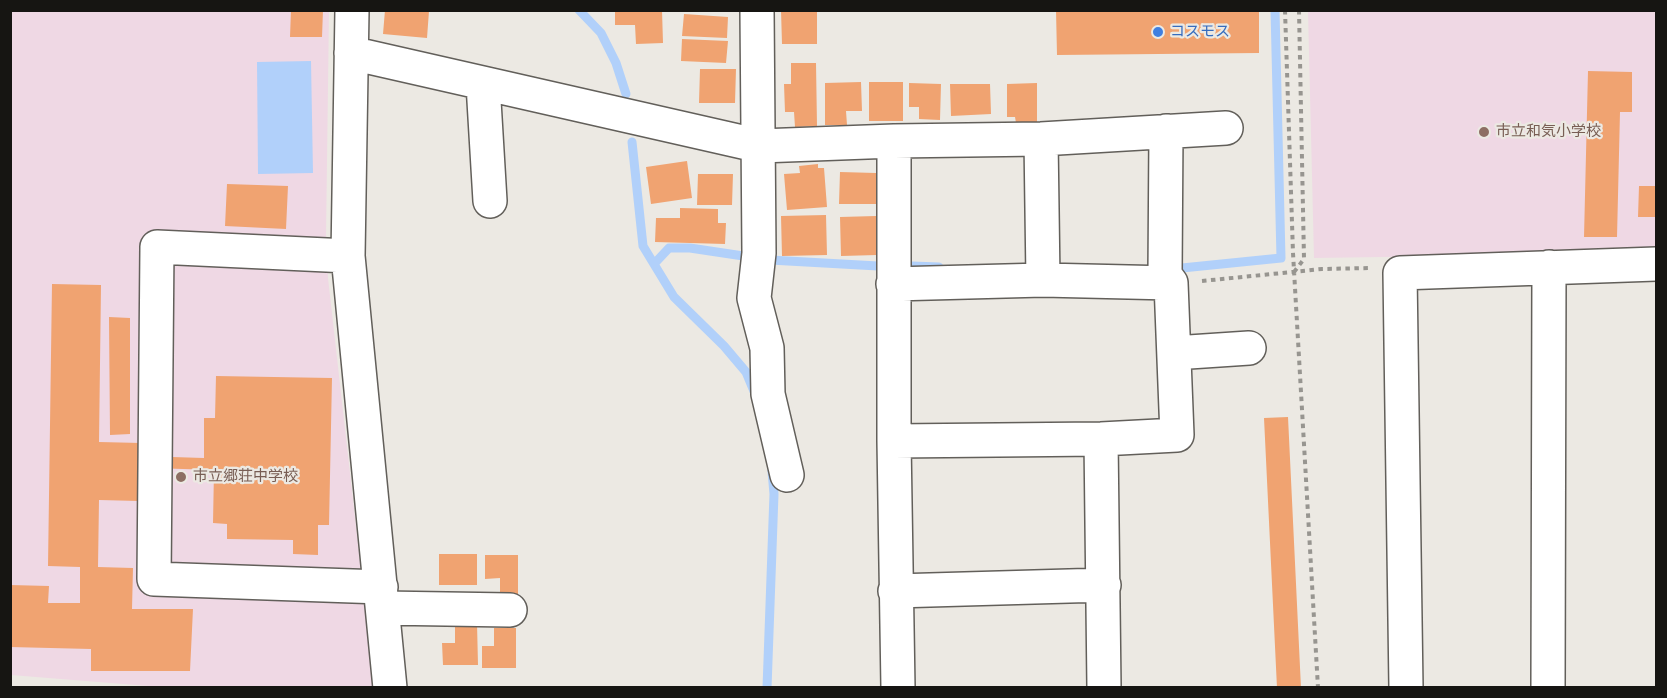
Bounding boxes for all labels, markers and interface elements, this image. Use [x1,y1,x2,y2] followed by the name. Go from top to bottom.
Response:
[1170,23,1230,41] place label: コスモス
[1151,25,1165,39] marker: コスモス
[1496,123,1601,141] place label: 市立和気小学校
[1477,125,1491,139] marker: 市立和気小学校
[193,468,298,486] place label: 市立郷荘中学校
[174,470,188,484] marker: 市立郷荘中学校

